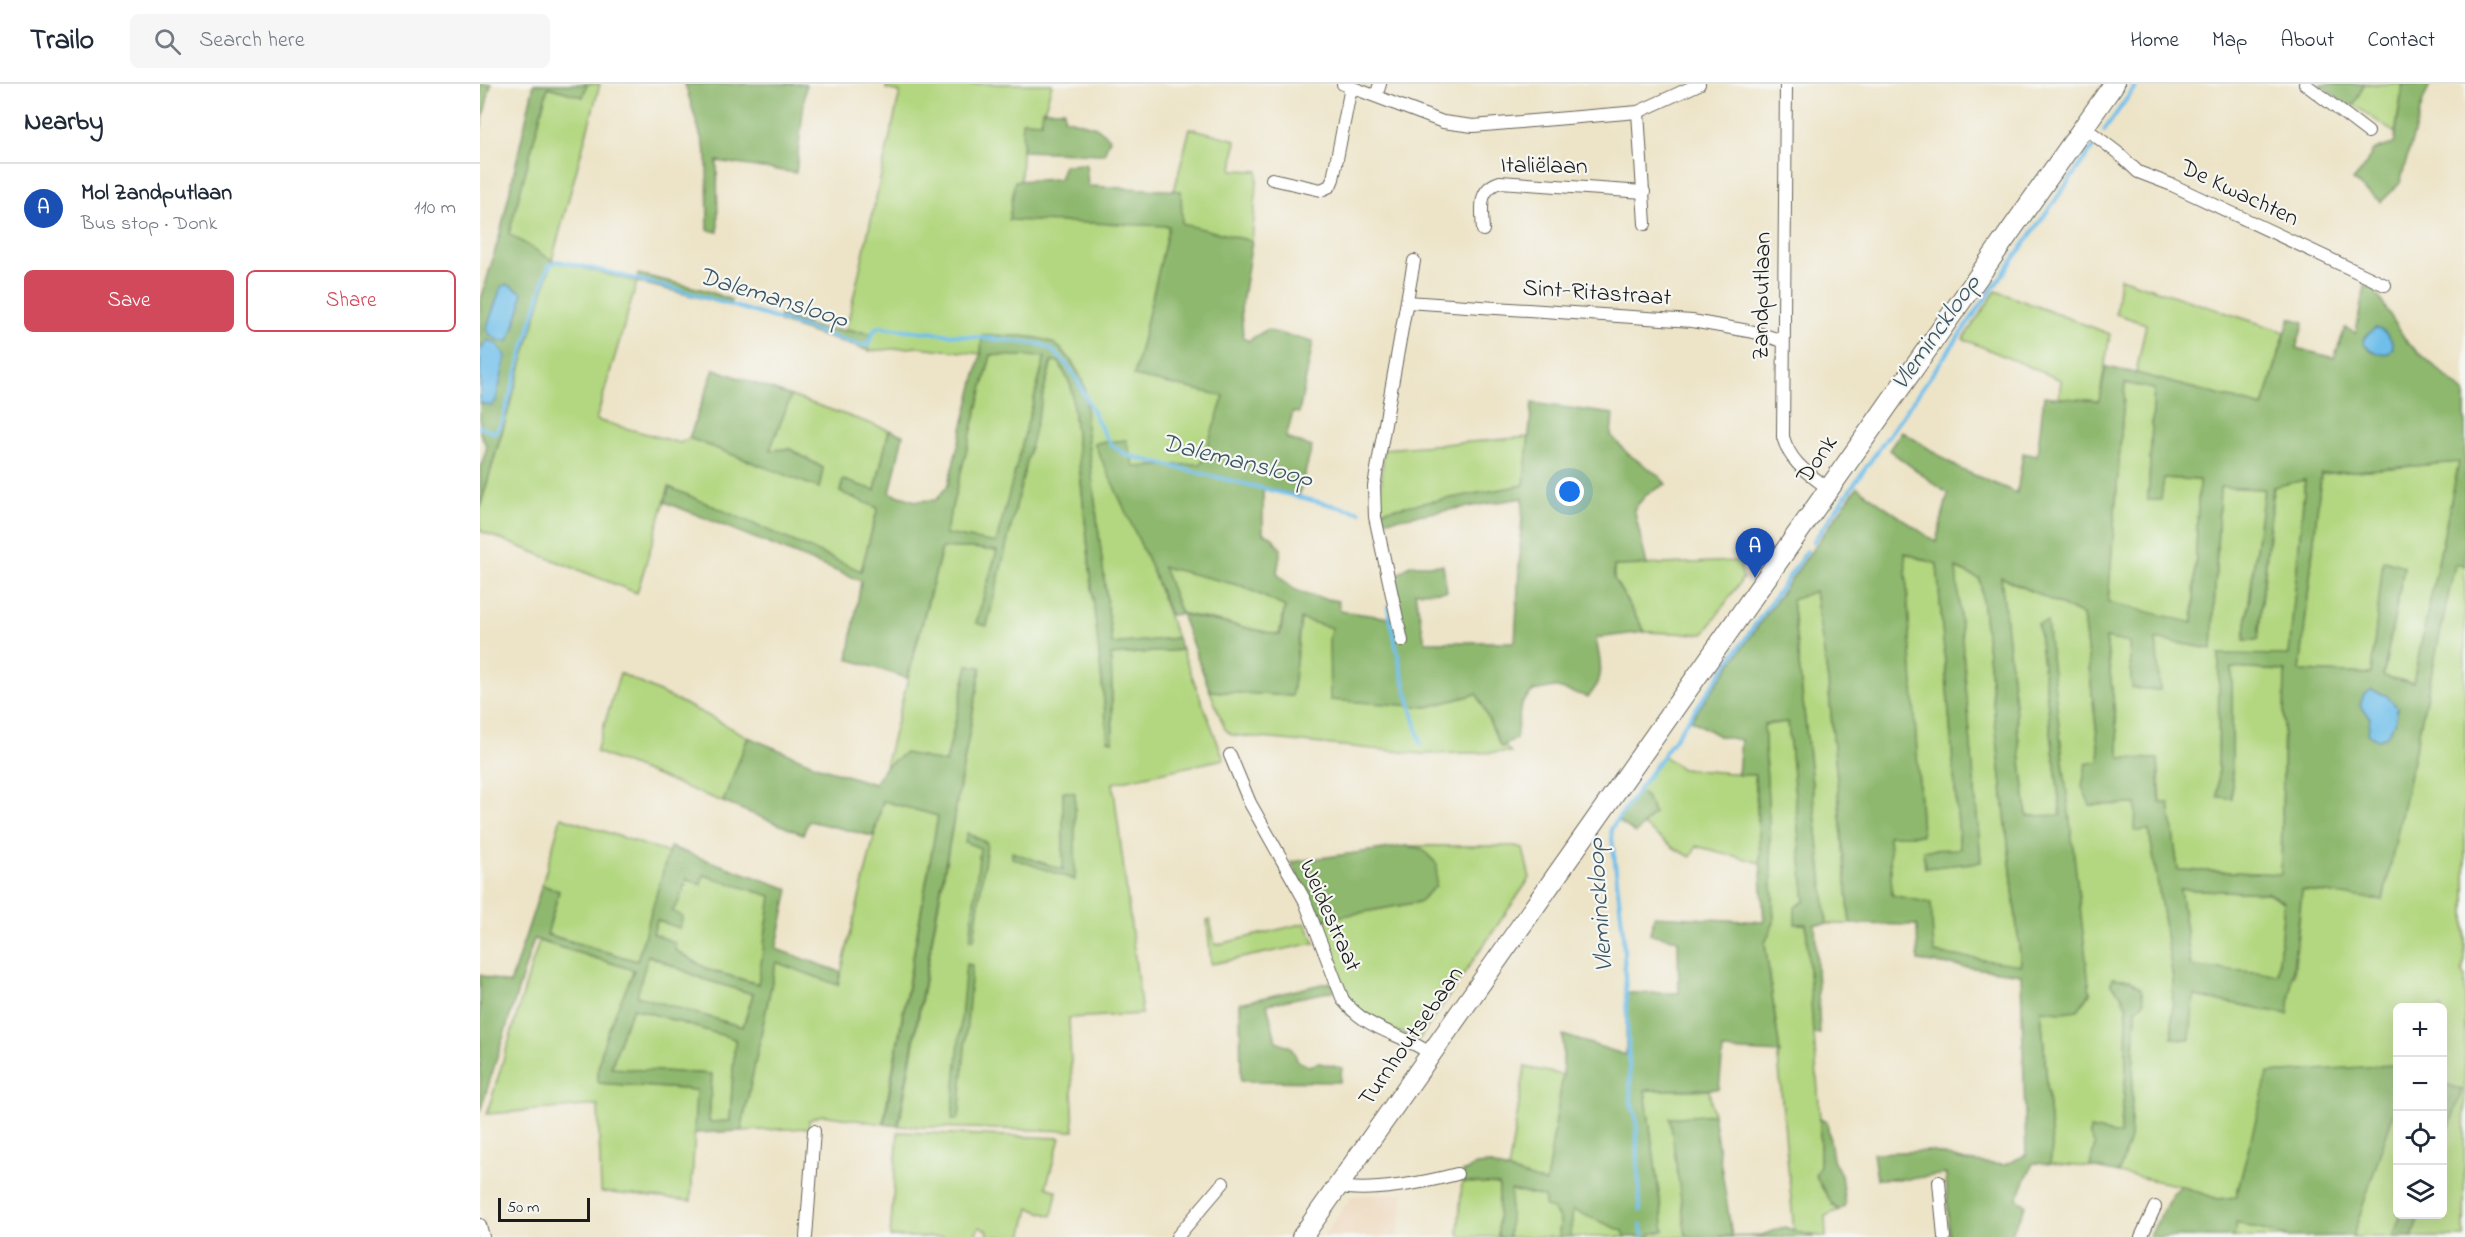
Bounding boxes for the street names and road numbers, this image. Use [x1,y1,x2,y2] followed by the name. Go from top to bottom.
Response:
[1500,149,1588,185] street label: Italiëlaan
[2173,151,2304,237] street label: De Kwachten
[1744,231,1782,361] street label: Zandputlaan
[1521,271,1673,317] street label: Sint-Ritastraat
[1788,428,1848,492] street label: Donk
[1289,854,1369,978] street label: Weidestraat
[1351,960,1473,1114] street label: Turnhoutsebaan

